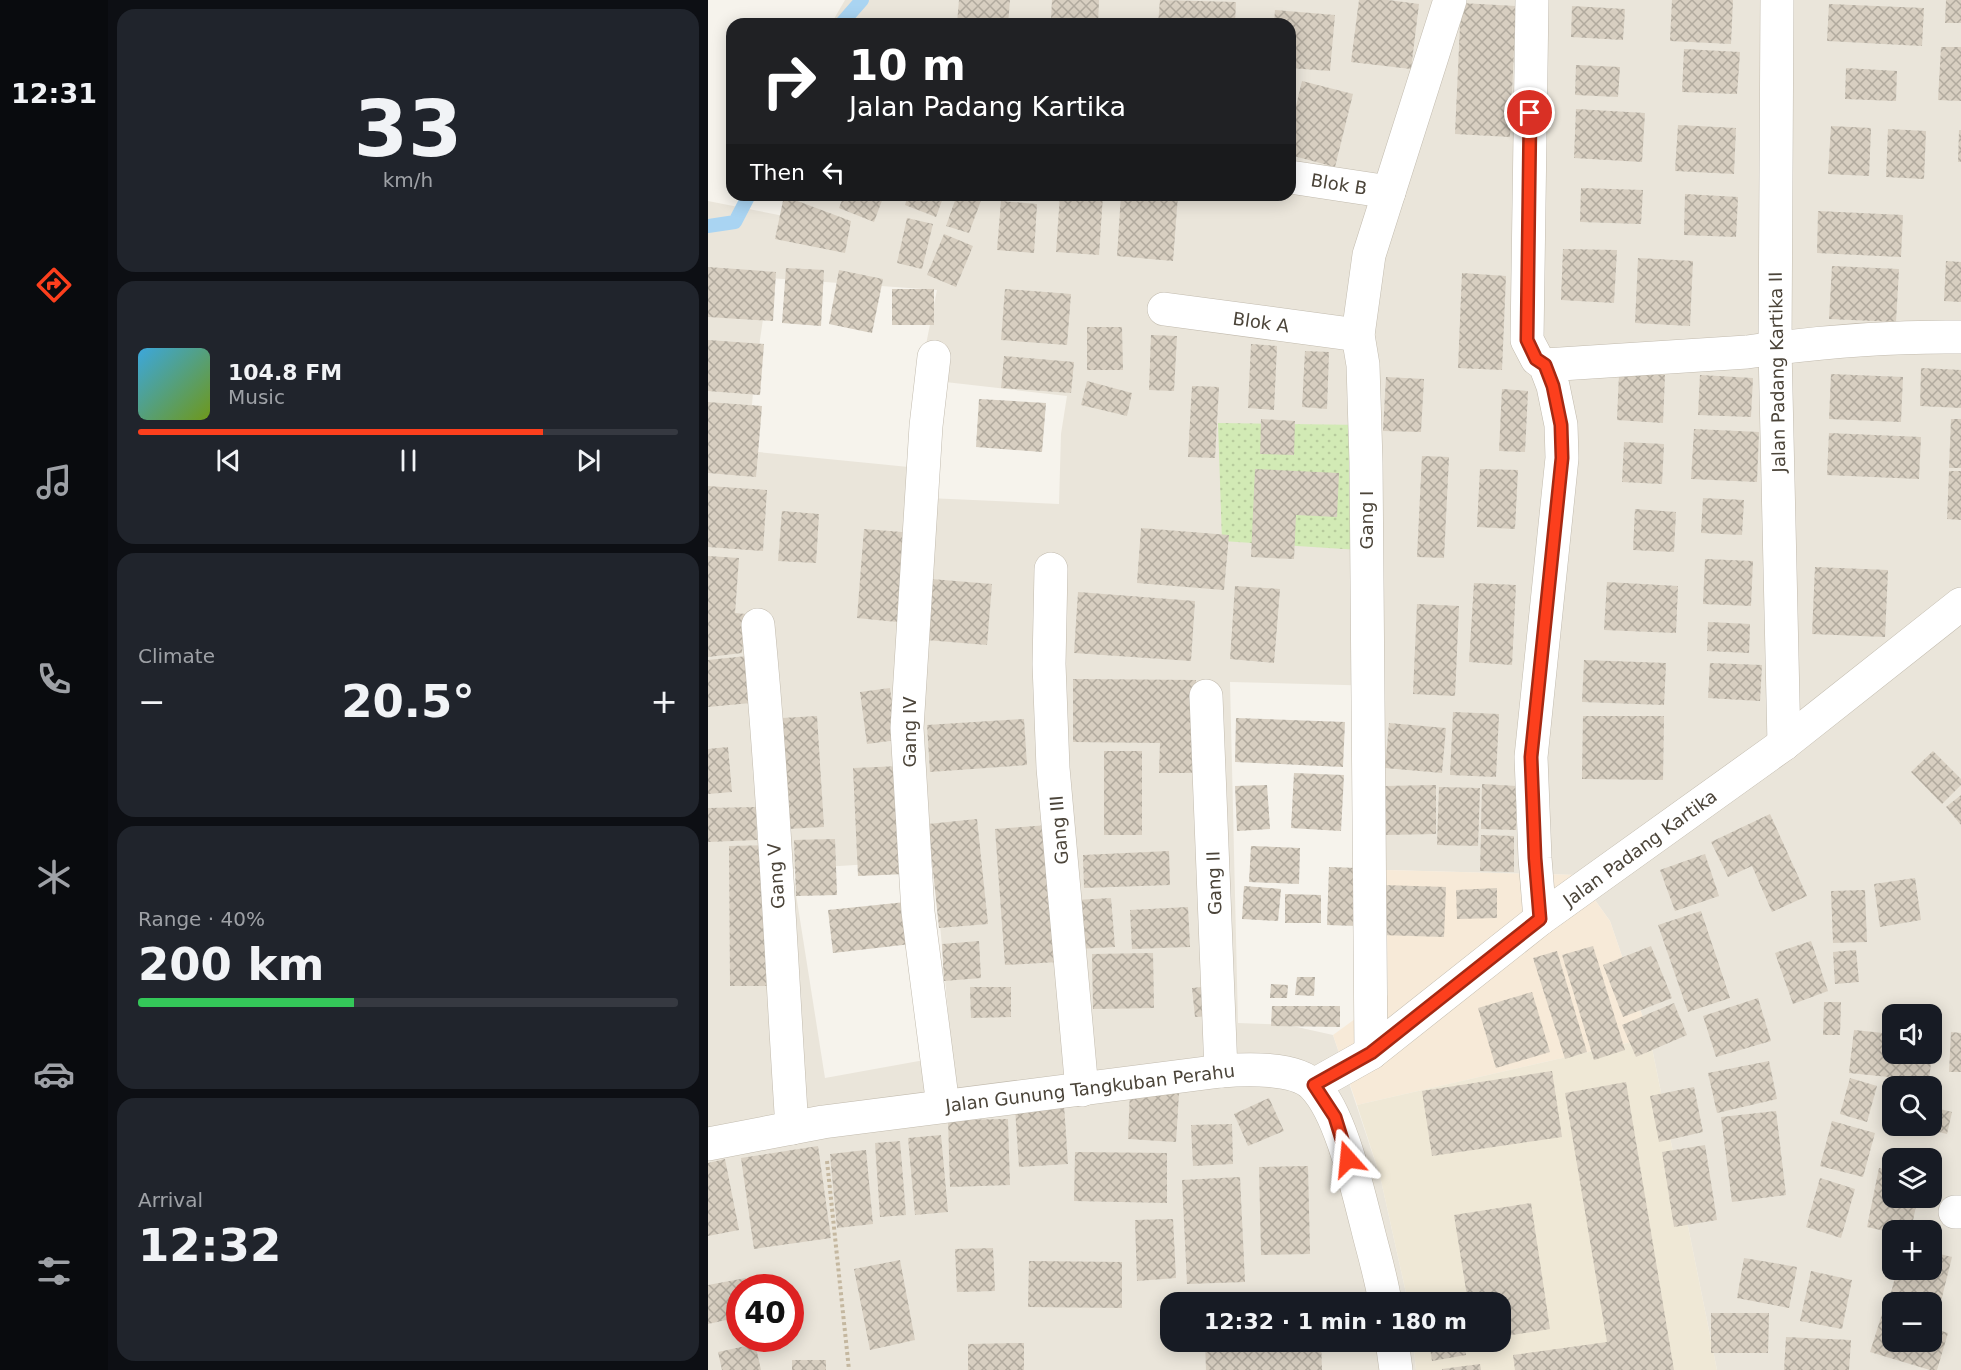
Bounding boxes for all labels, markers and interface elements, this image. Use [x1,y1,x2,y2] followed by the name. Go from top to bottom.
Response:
[849,41,966,90] text: 10 m
[750,42,828,120] icon: right
[11,78,97,109] text: 12:31
[354,84,462,174] text: 33
[1504,87,1555,138] pin
[849,91,1126,122] text: Jalan Padang Kartika
[1513,96,1546,129] icon: arrive
[817,156,850,189] icon: left
[750,160,805,185] text: Then
[383,168,433,192] text: km/h
[1309,169,1369,199] street label: Blok B
[33,264,75,306] icon: directions
[1765,271,1789,474] street label: Jalan Padang Kartika II
[1231,308,1291,336] street label: Blok A
[228,360,342,385] text: 104.8 FM
[228,385,285,409] text: Music
[212,444,245,477] icon: previous
[392,444,425,477] icon: pause
[572,444,605,477] icon: next
[33,461,75,503] icon: music
[1356,491,1377,549] street label: Gang I
[138,644,215,668] text: Climate
[33,658,75,700] icon: phone
[341,675,475,728] text: 20.5°
[138,682,166,721] text: −
[650,682,678,721] text: +
[899,696,920,768] street label: Gang IV
[1558,785,1721,911] street label: Jalan Padang Kartika
[1046,794,1072,866] street label: Gang III
[763,842,789,910] street label: Gang V
[1202,851,1226,915] street label: Gang II
[33,856,75,898] icon: climate
[138,907,265,931] text: Range · 40%
[138,938,324,991] text: 200 km
[1882,1004,1942,1352] map controls
[1882,1004,1942,1064] button: sound
[33,1053,75,1095] icon: car
[943,1060,1236,1116] street label: Jalan Gunung Tangkuban Perahu
[1882,1076,1942,1136] button: search
[1316,1127,1380,1191] position arrow
[1882,1148,1942,1208] button: layers
[138,1188,203,1212] text: Arrival
[138,1219,281,1272] text: 12:32
[1882,1220,1942,1280] button: +
[33,1250,75,1292] icon: filters
[726,1274,804,1352] speed limit sign: 40
[1882,1292,1942,1352] button: −
[1204,1309,1467,1334] text: 12:32 · 1 min · 180 m

